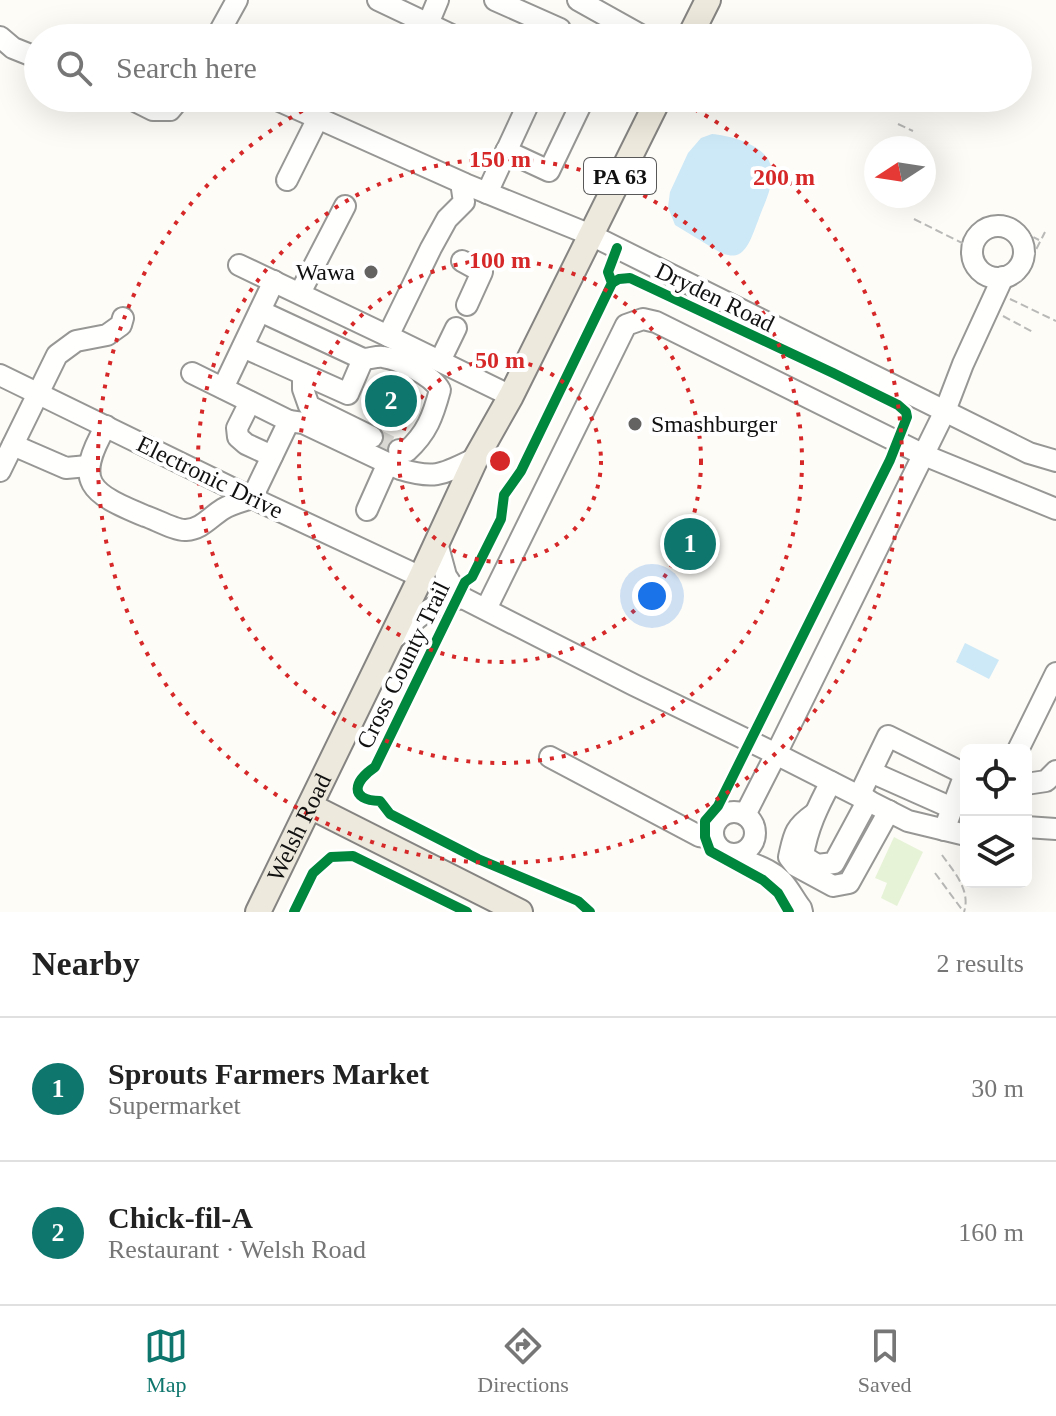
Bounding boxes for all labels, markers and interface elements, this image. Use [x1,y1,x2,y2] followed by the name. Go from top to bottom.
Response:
[24,24,1032,112] search box
[52,46,96,90] icon: search
[116,51,257,84] text: Search here
[864,136,936,208] north arrow
[469,146,531,172] text: 150 m
[584,158,656,194] road number: PA 63
[753,164,815,190] text: 200 m
[469,247,531,273] text: 100 m
[651,257,779,337] street label: Dryden Road
[296,259,355,285] place label: Wawa
[362,263,380,281] marker: Wawa
[475,347,525,373] text: 50 m
[365,371,417,431] pin: 2
[651,411,777,437] place label: Smashburger
[626,415,644,433] marker: Smashburger
[133,430,287,524] street label: Electronic Drive
[486,447,514,475] centre of rings
[664,514,716,574] pin: 1
[632,576,672,616] your location
[351,577,455,753] street label: Cross County Trail
[960,744,1032,888] map controls
[960,744,1032,816] button: locate
[262,770,336,885] street label: Welsh Road
[960,816,1032,888] button: layers
[32,945,140,982] text: Nearby
[937,949,1024,978] text: 2 results
[108,1057,429,1090] text: Sprouts Farmers Market
[52,1074,65,1103] text: 1
[971,1074,1024,1103] text: 30 m
[108,1091,241,1120] text: Supermarket
[108,1201,253,1234] text: Chick-fil-A
[52,1218,65,1247] text: 2
[958,1218,1024,1247] text: 160 m
[108,1235,366,1264] text: Restaurant · Welsh Road
[144,1324,188,1398] tab: Map
[477,1324,569,1398] tab: Directions
[858,1324,912,1398] tab: Saved

